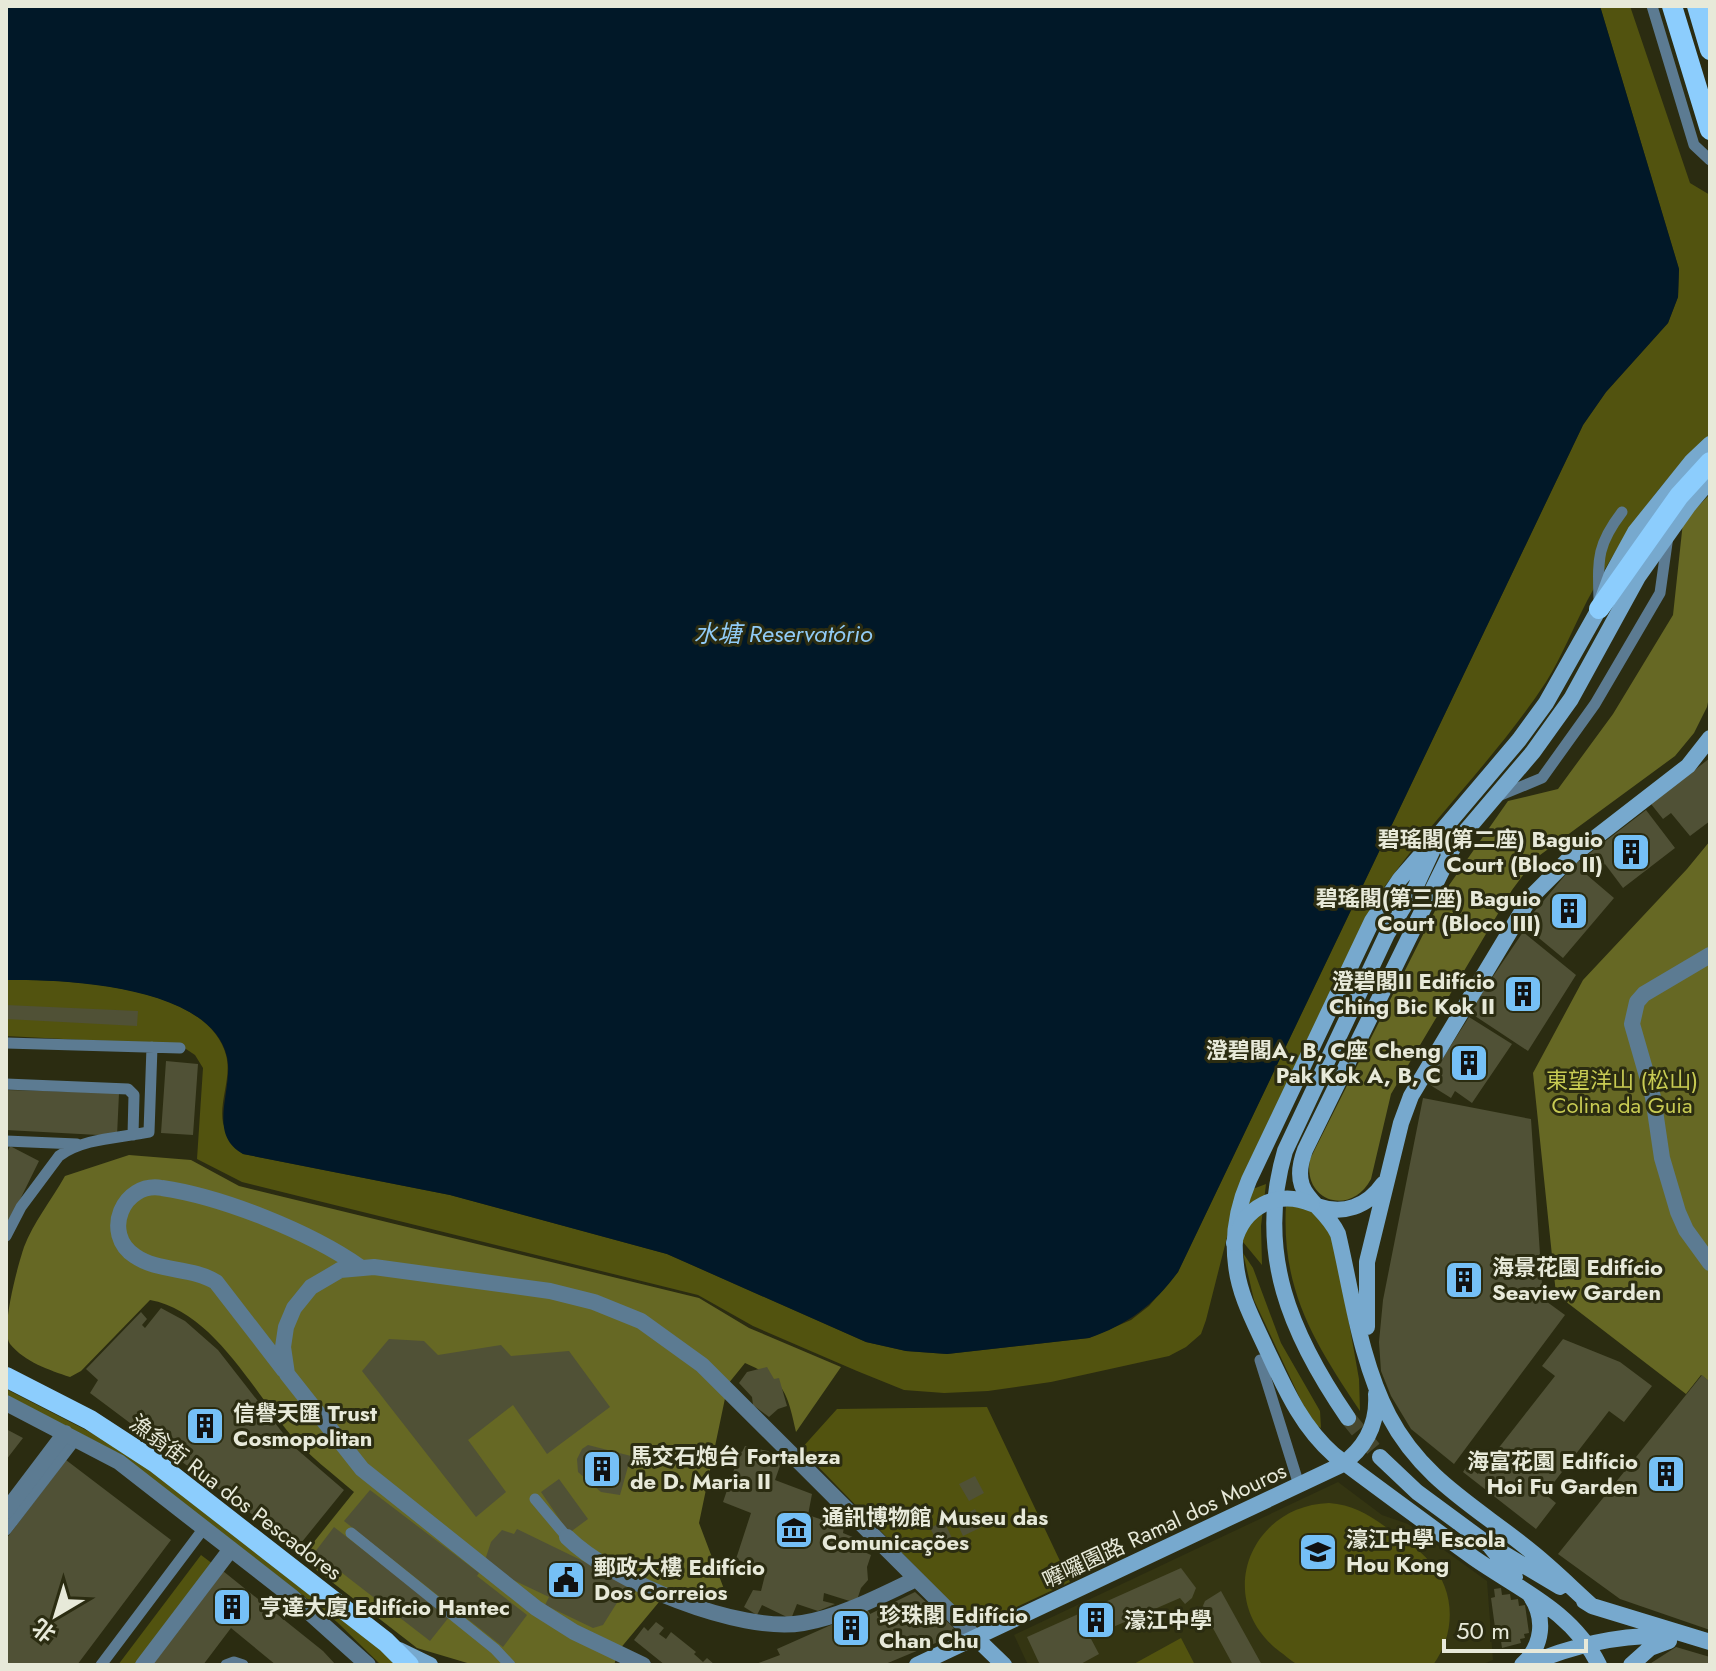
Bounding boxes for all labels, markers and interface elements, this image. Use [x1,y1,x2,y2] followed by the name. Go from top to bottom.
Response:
[694,616,873,651] water label: 水塘 Reservatório
[1378,823,1603,880] place label: 碧瑤閣(第二座) Baguio Court (Bloco II)
[1610,831,1652,873] building icon: 碧瑤閣(第二座) Baguio Court (Bloco II)
[1316,882,1541,939] place label: 碧瑤閣(第三座) Baguio Court (Bloco III)
[1548,890,1590,932] building icon: 碧瑤閣(第三座) Baguio Court (Bloco III)
[1329,965,1495,1022] place label: 澄碧閣II Edifício Ching Bic Kok II
[1502,973,1544,1015] building icon: 澄碧閣II Edifício Ching Bic Kok II
[1206,1034,1441,1091] place label: 澄碧閣A, B, C座 Cheng Pak Kok A, B, C
[1448,1042,1490,1084] building icon: 澄碧閣A, B, C座 Cheng Pak Kok A, B, C
[1546,1064,1698,1121] park label: 東望洋山 (松山) Colina da Guia
[1492,1251,1663,1308] place label: 海景花園 Edifício Seaview Garden
[1443,1259,1485,1301] building icon: 海景花園 Edifício Seaview Garden
[233,1397,377,1454] place label: 信譽天匯 Trust Cosmopolitan
[184,1405,226,1447] building icon: 信譽天匯 Trust Cosmopolitan
[123,1406,349,1588] street label: 漁翁街 Rua dos Pescadores
[630,1440,841,1497] place label: 馬交石炮台 Fortaleza de D. Maria II
[1467,1445,1638,1502] place label: 海富花園 Edifício Hoi Fu Garden
[581,1448,623,1490] building icon: 馬交石炮台 Fortaleza de D. Maria II
[1645,1453,1687,1495] building icon: 海富花園 Edifício Hoi Fu Garden
[1037,1454,1292,1596] street label: 嚤囉園路 Ramal dos Mouros
[822,1501,1048,1558] place label: 通訊博物館 Museu das Comunicações
[773,1509,815,1551] museum icon: 通訊博物館 Museu das Comunicações
[1346,1523,1506,1580] place label: 濠江中學 Escola Hou Kong
[1297,1531,1339,1573] school or university icon: 濠江中學 Escola Hou Kong
[594,1551,765,1608] place label: 郵政大樓 Edifício Dos Correios
[545,1559,587,1601] public building icon: 郵政大樓 Edifício Dos Correios
[16,1575,96,1655] north arrow
[211,1586,253,1628] building icon: 亨達大廈 Edifício Hantec
[260,1591,510,1623] place label: 亨達大廈 Edifício Hantec
[879,1599,1028,1656] place label: 珍珠閣 Edifício Chan Chu
[1075,1599,1117,1641] building icon: 濠江中學
[1444,1603,1586,1653] scale bar
[1124,1604,1212,1636] place label: 濠江中學
[830,1607,872,1649] building icon: 珍珠閣 Edifício Chan Chu
[25,1611,62,1650] text: 北
[1456,1613,1510,1648] text: 50 m

